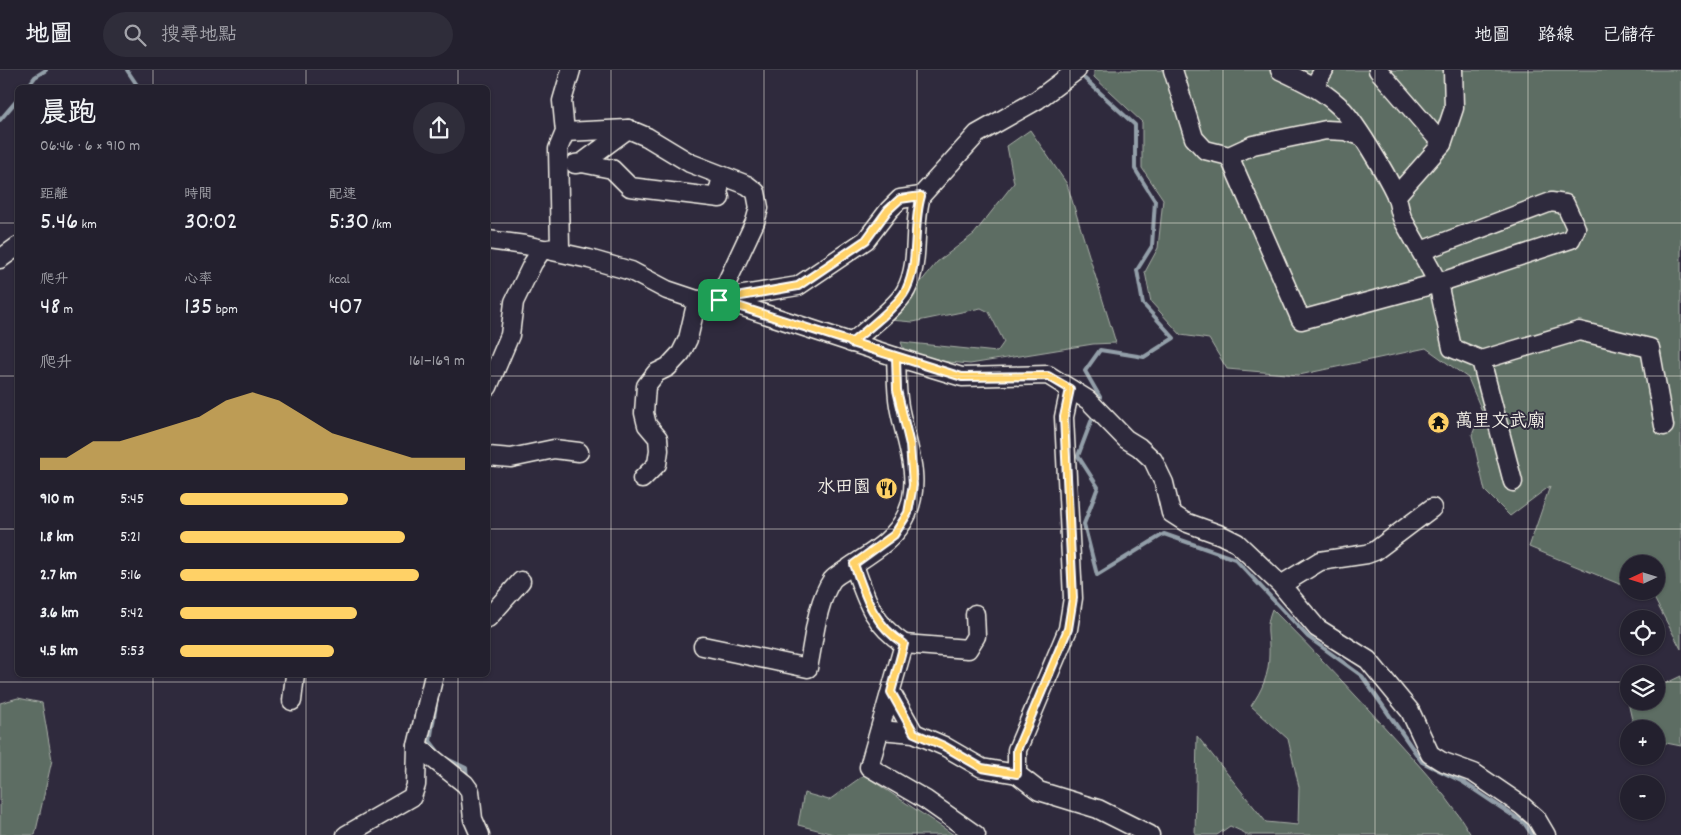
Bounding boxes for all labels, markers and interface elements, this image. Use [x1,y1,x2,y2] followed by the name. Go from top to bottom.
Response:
[103,12,453,57] search box
[25,19,73,53] text: 地圖
[121,21,149,49] icon: search
[161,23,237,50] text: 搜尋地點
[1474,24,1510,49] text: 地圖
[1538,24,1574,49] text: 路線
[1602,24,1656,49] text: 已儲存
[40,96,96,136] text: 晨跑
[413,102,465,154] button: share
[40,135,140,158] text: 06:46 · 6 × 910 m
[40,185,68,205] text: 距離
[184,185,212,205] text: 時間
[329,185,357,205] text: 配速
[40,205,78,241] text: 5.46
[184,205,238,241] text: 30:02
[329,205,369,241] text: 5:30
[78,215,97,235] text: km
[369,215,392,235] text: /km
[40,270,68,290] text: 爬升
[184,270,212,290] text: 心率
[329,270,350,290] text: kcal
[698,279,740,321] pin
[705,286,733,314] icon: arrive
[40,290,60,326] text: 48
[184,290,212,326] text: 135
[329,290,362,326] text: 407
[60,300,73,320] text: m
[212,300,238,320] text: bpm
[409,350,465,373] text: 161–169 m
[40,352,72,375] text: 爬升
[1427,410,1451,434] temple icon: 萬里文武廟
[1455,410,1545,435] place label: 萬里文武廟
[817,476,871,501] place label: 水田園
[875,476,899,500] restaurant icon: 水田園
[40,488,74,511] text: 910 m
[120,488,144,511] text: 5:45
[40,526,74,549] text: 1.8 km
[120,526,141,549] text: 5:21
[1620,555,1665,600] north arrow
[1620,555,1665,820] map controls
[40,564,77,587] text: 2.7 km
[120,564,141,587] text: 5:16
[40,602,79,625] text: 3.6 km
[120,602,144,625] text: 5:42
[1620,610,1665,655] button: locate
[40,640,78,663] text: 4.5 km
[120,640,145,663] text: 5:53
[1620,665,1665,710] button: layers
[1620,720,1665,765] button: +
[1620,775,1665,820] button: −

